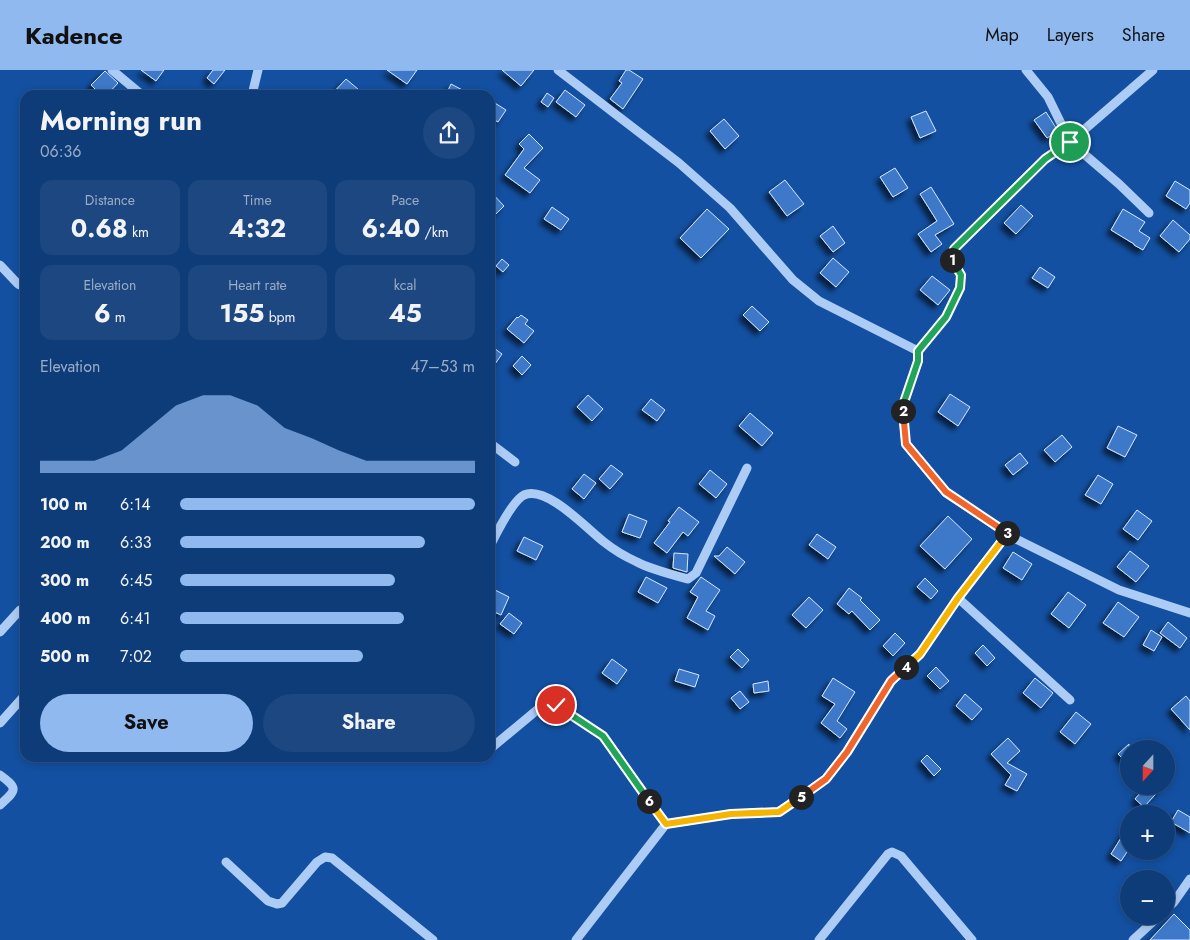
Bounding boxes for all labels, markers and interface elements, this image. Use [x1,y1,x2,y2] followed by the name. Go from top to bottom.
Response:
[25,18,123,53] text: Kadence
[985,22,1019,48] text: Map
[1047,22,1094,48] text: Layers
[1122,22,1165,48] text: Share
[40,100,202,141] text: Morning run
[423,107,475,159] button: share
[1049,121,1091,163] pin
[1056,128,1084,156] icon: arrive
[40,140,82,163] text: 06:36
[85,190,135,210] text: Distance
[243,190,272,210] text: Time
[391,190,419,210] text: Pace
[71,210,128,246] text: 0.68
[229,210,286,246] text: 4:32
[362,210,420,246] text: 6:40
[128,222,149,242] text: km
[420,222,449,242] text: /km
[940,248,964,272] pin: 1
[949,250,956,270] text: 1
[83,275,136,295] text: Elevation
[228,275,287,295] text: Heart rate
[394,275,416,295] text: kcal
[94,295,111,331] text: 6
[219,295,264,331] text: 155
[388,295,422,331] text: 45
[111,307,126,327] text: m
[264,307,296,327] text: bpm
[40,355,100,378] text: Elevation
[410,355,475,378] text: 47–53 m
[890,398,916,424] pin: 2
[899,401,908,421] text: 2
[40,493,87,516] text: 100 m
[120,493,151,516] text: 6:14
[994,520,1020,546] pin: 3
[1003,523,1012,543] text: 3
[40,531,90,554] text: 200 m
[120,531,152,554] text: 6:33
[40,569,89,592] text: 300 m
[120,569,152,592] text: 6:45
[40,607,90,630] text: 400 m
[120,607,151,630] text: 6:41
[40,645,89,668] text: 500 m
[120,645,152,668] text: 7:02
[894,654,918,680] pin: 4
[902,657,911,677] text: 4
[535,684,577,726] pin
[542,691,570,719] icon: check
[40,694,253,752] button: Save
[263,694,475,752] button: Share
[1120,740,1175,795] north arrow
[1120,740,1175,925] map controls
[788,784,814,810] pin: 5
[797,787,806,807] text: 5
[636,788,662,814] pin: 6
[645,791,654,811] text: 6
[1120,805,1175,860] button: +
[1120,870,1175,925] button: −

